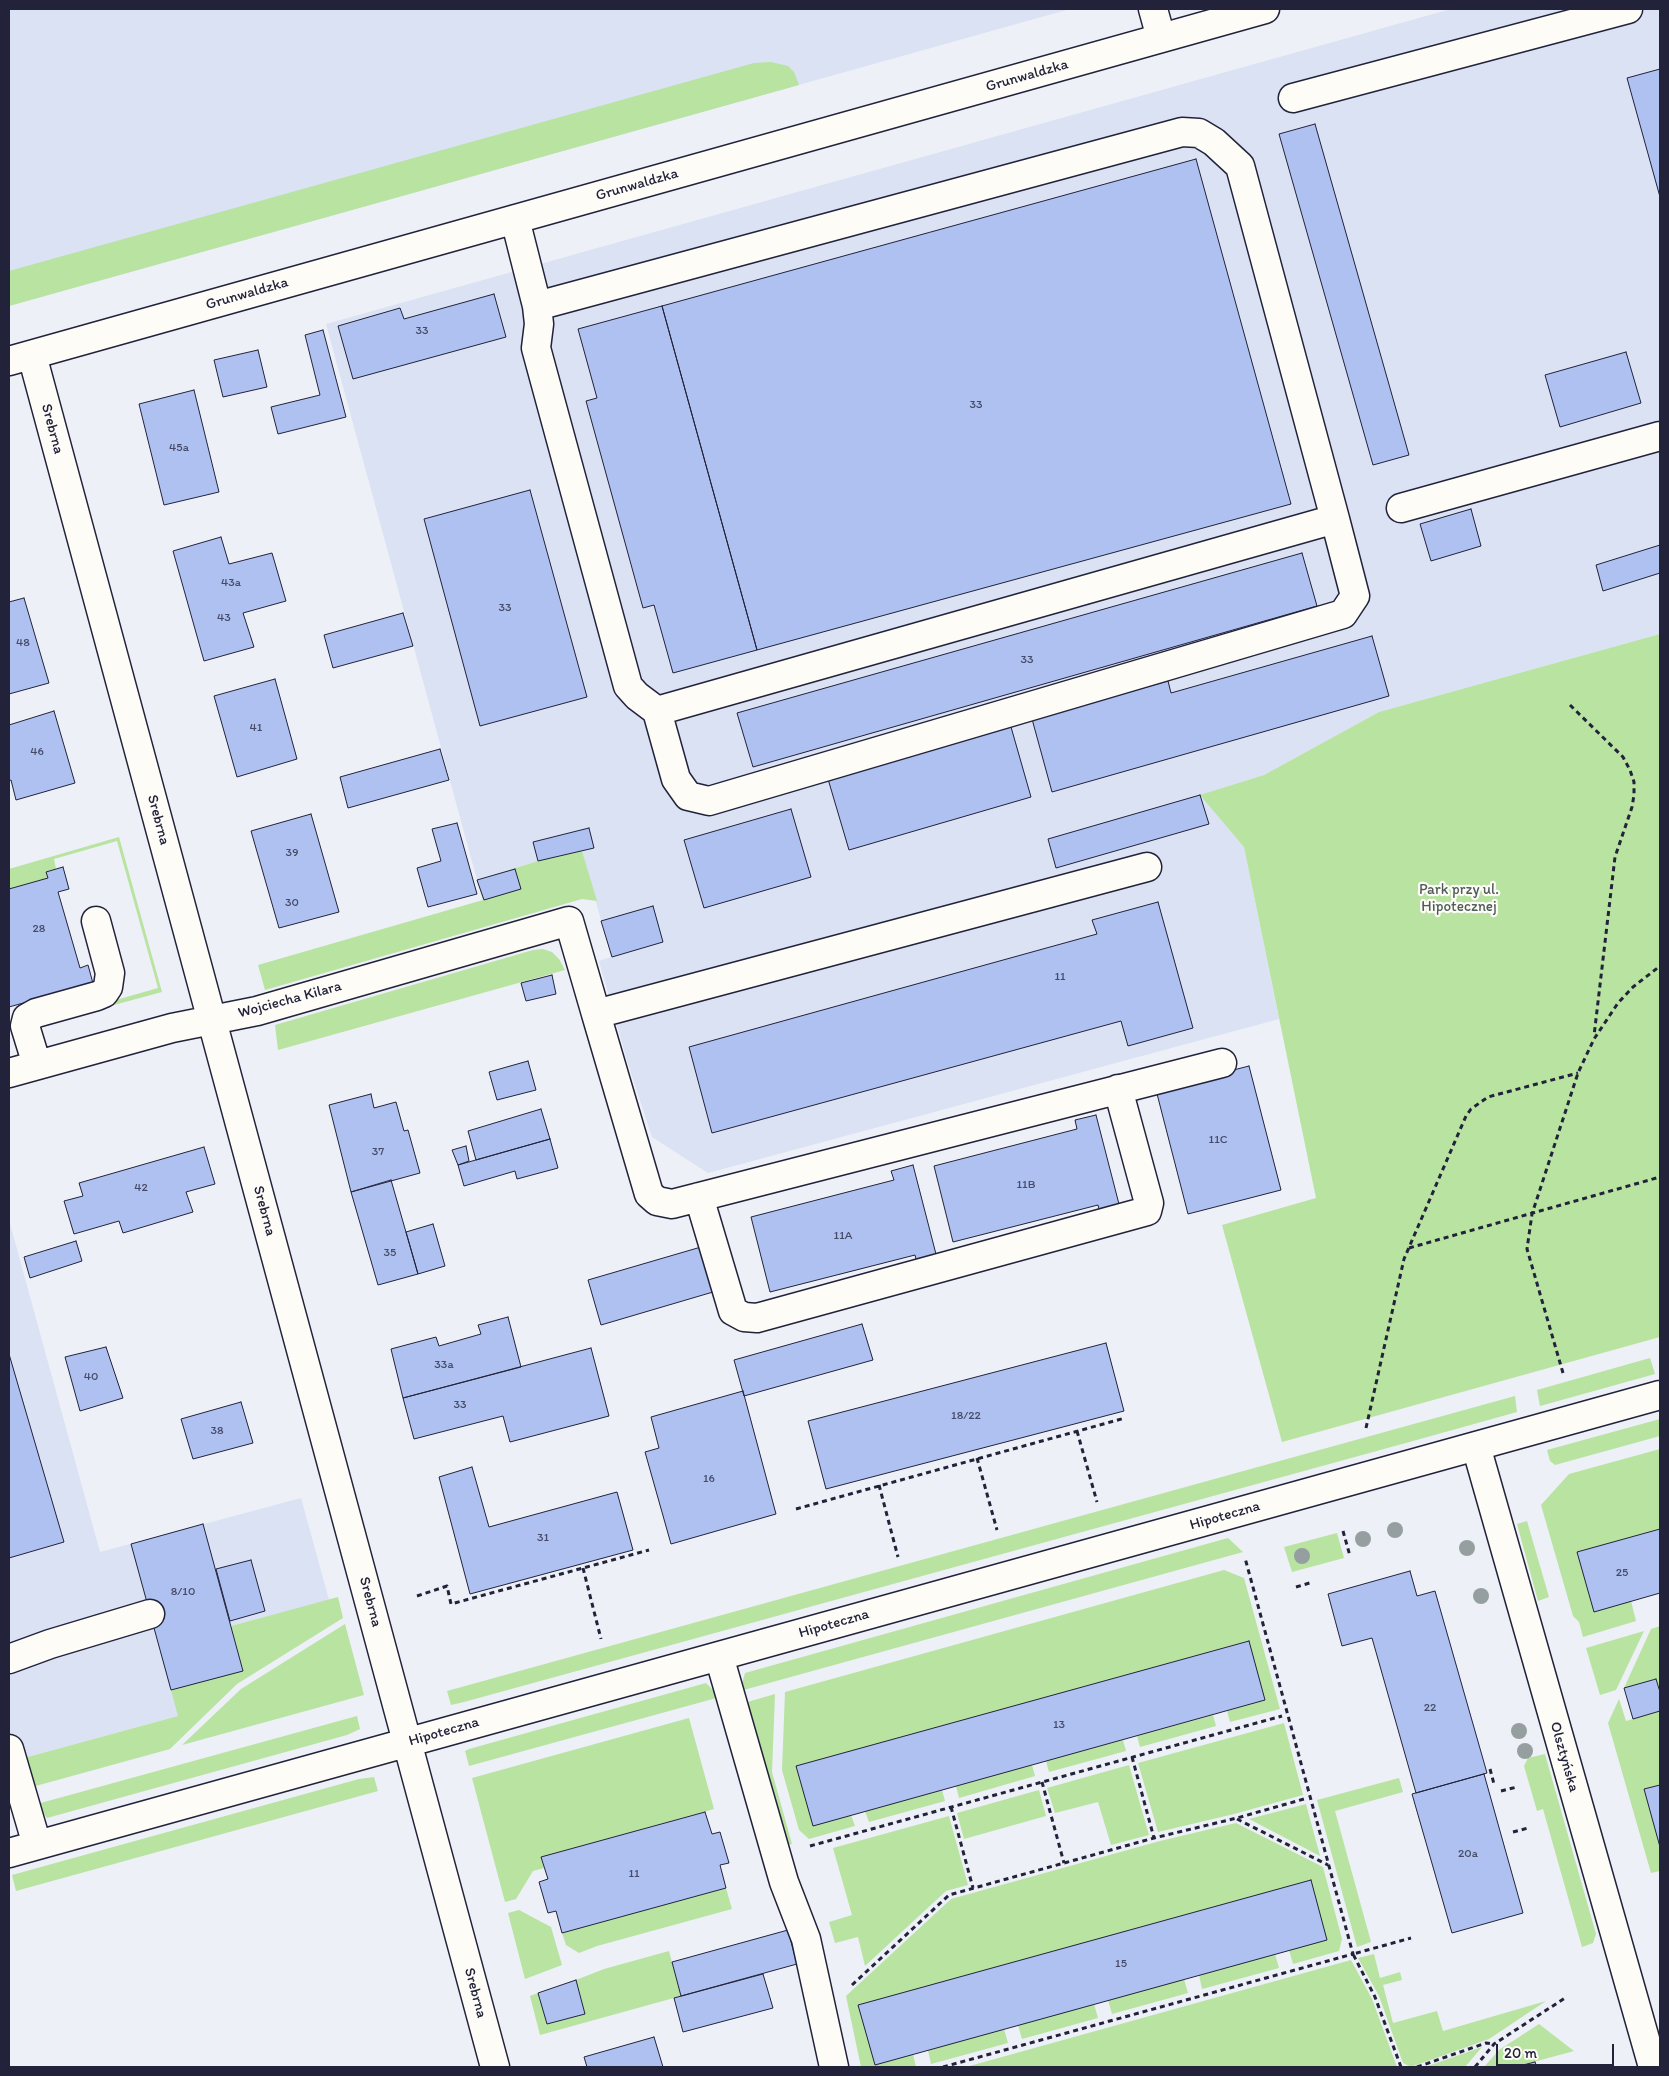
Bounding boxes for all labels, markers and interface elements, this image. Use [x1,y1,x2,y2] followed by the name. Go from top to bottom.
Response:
[984,56,1070,96] street label: Grunwaldzka
[594,165,680,205] street label: Grunwaldzka
[204,274,290,314] street label: Grunwaldzka
[415,324,429,338] house number: 33
[969,398,983,412] house number: 33
[37,402,67,456] street label: Srebrna
[169,441,189,455] house number: 45a
[221,576,241,590] house number: 43a
[498,601,512,615] house number: 33
[217,611,231,625] house number: 43
[16,636,30,650] house number: 48
[1020,653,1034,667] house number: 33
[250,721,262,735] house number: 41
[30,745,44,759] house number: 46
[143,793,173,847] street label: Srebrna
[286,846,298,860] house number: 39
[1419,881,1499,916] park label: Park przy ul. Hipotecznej
[285,896,299,910] house number: 30
[33,922,45,936] house number: 28
[1054,970,1066,984] house number: 11
[236,978,344,1022] street label: Wojciecha Kilara
[1209,1133,1227,1147] house number: 11C
[372,1145,384,1159] house number: 37
[1017,1178,1035,1192] house number: 11B
[134,1181,148,1195] house number: 42
[249,1184,279,1238] street label: Srebrna
[834,1229,852,1243] house number: 11A
[384,1246,396,1260] house number: 35
[434,1358,454,1372] house number: 33a
[84,1370,98,1384] house number: 40
[453,1398,467,1412] house number: 33
[951,1409,981,1423] house number: 18/22
[210,1424,224,1438] house number: 38
[703,1472,715,1486] house number: 16
[1188,1497,1262,1535] street label: Hipoteczna
[537,1531,549,1545] house number: 31
[1616,1566,1628,1580] house number: 25
[355,1575,385,1629] street label: Srebrna
[171,1585,195,1599] house number: 8/10
[797,1605,871,1643] street label: Hipoteczna
[1424,1701,1436,1715] house number: 22
[407,1713,481,1751] street label: Hipoteczna
[1053,1718,1065,1732] house number: 13
[1545,1720,1583,1794] street label: Olsztyńska
[1458,1847,1478,1861] house number: 20a
[628,1867,640,1881] house number: 11
[1115,1957,1127,1971] house number: 15
[460,1966,490,2020] street label: Srebrna
[1499,2034,1616,2066] scale bar
[1504,2044,1537,2062] text: 20 m

